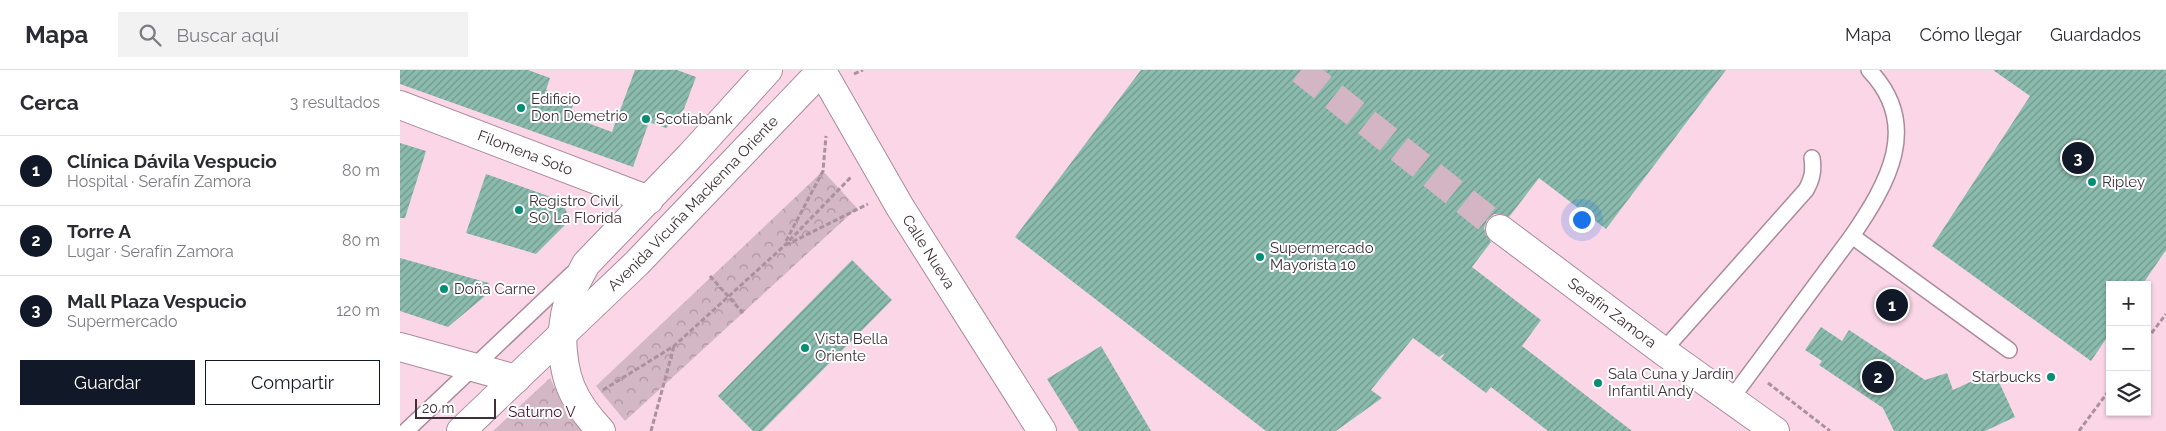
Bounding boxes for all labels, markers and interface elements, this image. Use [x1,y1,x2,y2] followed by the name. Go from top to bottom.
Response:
[118,12,468,57] search box
[25,20,88,49] text: Mapa
[136,21,164,49] icon: search
[176,24,279,46] text: Buscar aquí
[1845,24,1891,45] text: Mapa
[1919,24,2022,45] text: Cómo llegar
[2050,24,2141,45] text: Guardados
[20,90,79,115] text: Cerca
[531,90,628,125] place label: Edificio Don Demetrio
[290,93,380,112] text: 3 resultados
[515,102,527,114] marker: Edificio Don Demetrio
[656,110,733,128] place label: Scotiabank
[604,112,782,295] street label: Avenida Vicuña Mackenna Oriente
[640,113,652,125] marker: Scotiabank
[475,126,575,179] street label: Filomena Soto
[2062,139,2094,177] pin: 3
[67,150,277,172] text: Clínica Dávila Vespucio
[32,161,40,180] text: 1
[342,161,380,180] text: 80 m
[67,172,251,191] text: Hospital · Serafín Zamora
[2102,173,2145,191] place label: Ripley
[2086,176,2098,188] marker: Ripley
[529,192,622,227] place label: Registro Civil SO La Florida
[513,204,525,216] marker: Registro Civil SO La Florida
[1569,207,1595,233] your location
[898,211,959,292] street label: Calle Nueva
[67,220,131,242] text: Torre A
[31,231,41,250] text: 2
[342,231,380,250] text: 80 m
[1270,239,1374,274] place label: Supermercado Mayorista 10
[67,242,234,261] text: Lugar · Serafín Zamora
[1254,251,1266,263] marker: Supermercado Mayorista 10
[1564,274,1660,352] street label: Serafín Zamora
[454,280,536,298] place label: Doña Carne
[2106,281,2151,416] map controls
[2106,281,2151,326] button: +
[438,283,450,295] marker: Doña Carne
[1876,286,1908,324] pin: 1
[67,290,246,312] text: Mall Plaza Vespucio
[32,301,40,320] text: 3
[336,301,380,320] text: 120 m
[67,312,178,331] text: Supermercado
[2106,326,2151,371] button: −
[815,330,888,365] place label: Vista Bella Oriente
[799,342,811,354] marker: Vista Bella Oriente
[1862,358,1894,396] pin: 2
[20,360,195,405] button: Guardar
[205,360,380,405] button: Compartir
[1608,365,1734,400] place label: Sala Cuna y Jardín Infantil Andy
[1972,368,2041,386] place label: Starbucks
[2045,371,2057,383] marker: Starbucks
[2106,371,2151,416] button: layers
[1592,377,1604,389] marker: Sala Cuna y Jardín Infantil Andy
[415,396,496,419] scale bar
[422,400,454,416] text: 20 m
[508,403,576,421] park label: Saturno V

